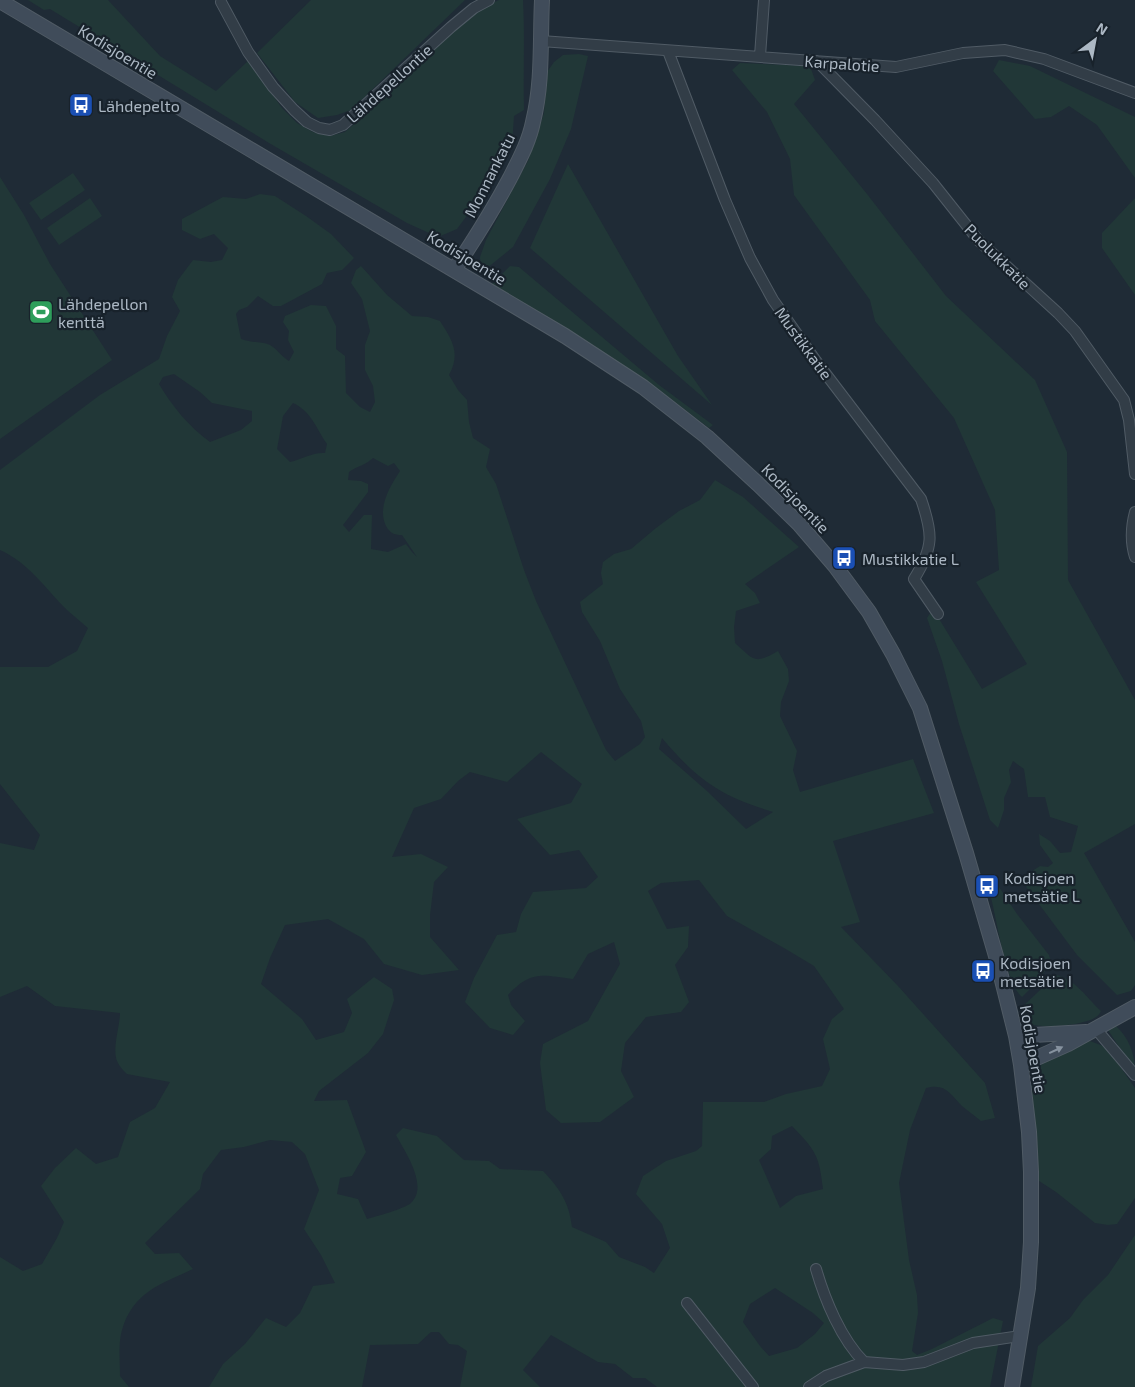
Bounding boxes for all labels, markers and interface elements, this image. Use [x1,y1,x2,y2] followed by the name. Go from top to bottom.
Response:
[1070,15,1120,65] north arrow
[1093,19,1111,38] text: N
[74,20,161,83] street label: Kodisjoentie
[342,40,436,126] street label: Lähdepellontie
[804,51,880,75] street label: Karpalotie
[68,92,94,118] bus stop icon: Lähdepelto
[98,96,180,115] place label: Lähdepelto
[460,130,518,220] street label: Monnankatu
[961,219,1035,293] street label: Puolukkatie
[423,226,510,289] street label: Kodisjoentie
[58,294,148,331] place label: Lähdepellon kenttä
[28,299,54,325] sports icon: Lähdepellon kenttä
[771,303,837,383] street label: Mustikkatie
[757,459,834,537] street label: Kodisjoentie
[831,545,857,571] bus stop icon: Mustikkatie L
[862,549,959,568] place label: Mustikkatie L
[1004,868,1080,905] place label: Kodisjoen metsätie L
[974,873,1000,899] bus stop icon: Kodisjoen metsätie L
[1000,953,1072,990] place label: Kodisjoen metsätie I
[970,958,996,984] bus stop icon: Kodisjoen metsätie I
[1016,1003,1051,1095] street label: Kodisjoentie
[1049,1045,1063,1053] one-way arrow

